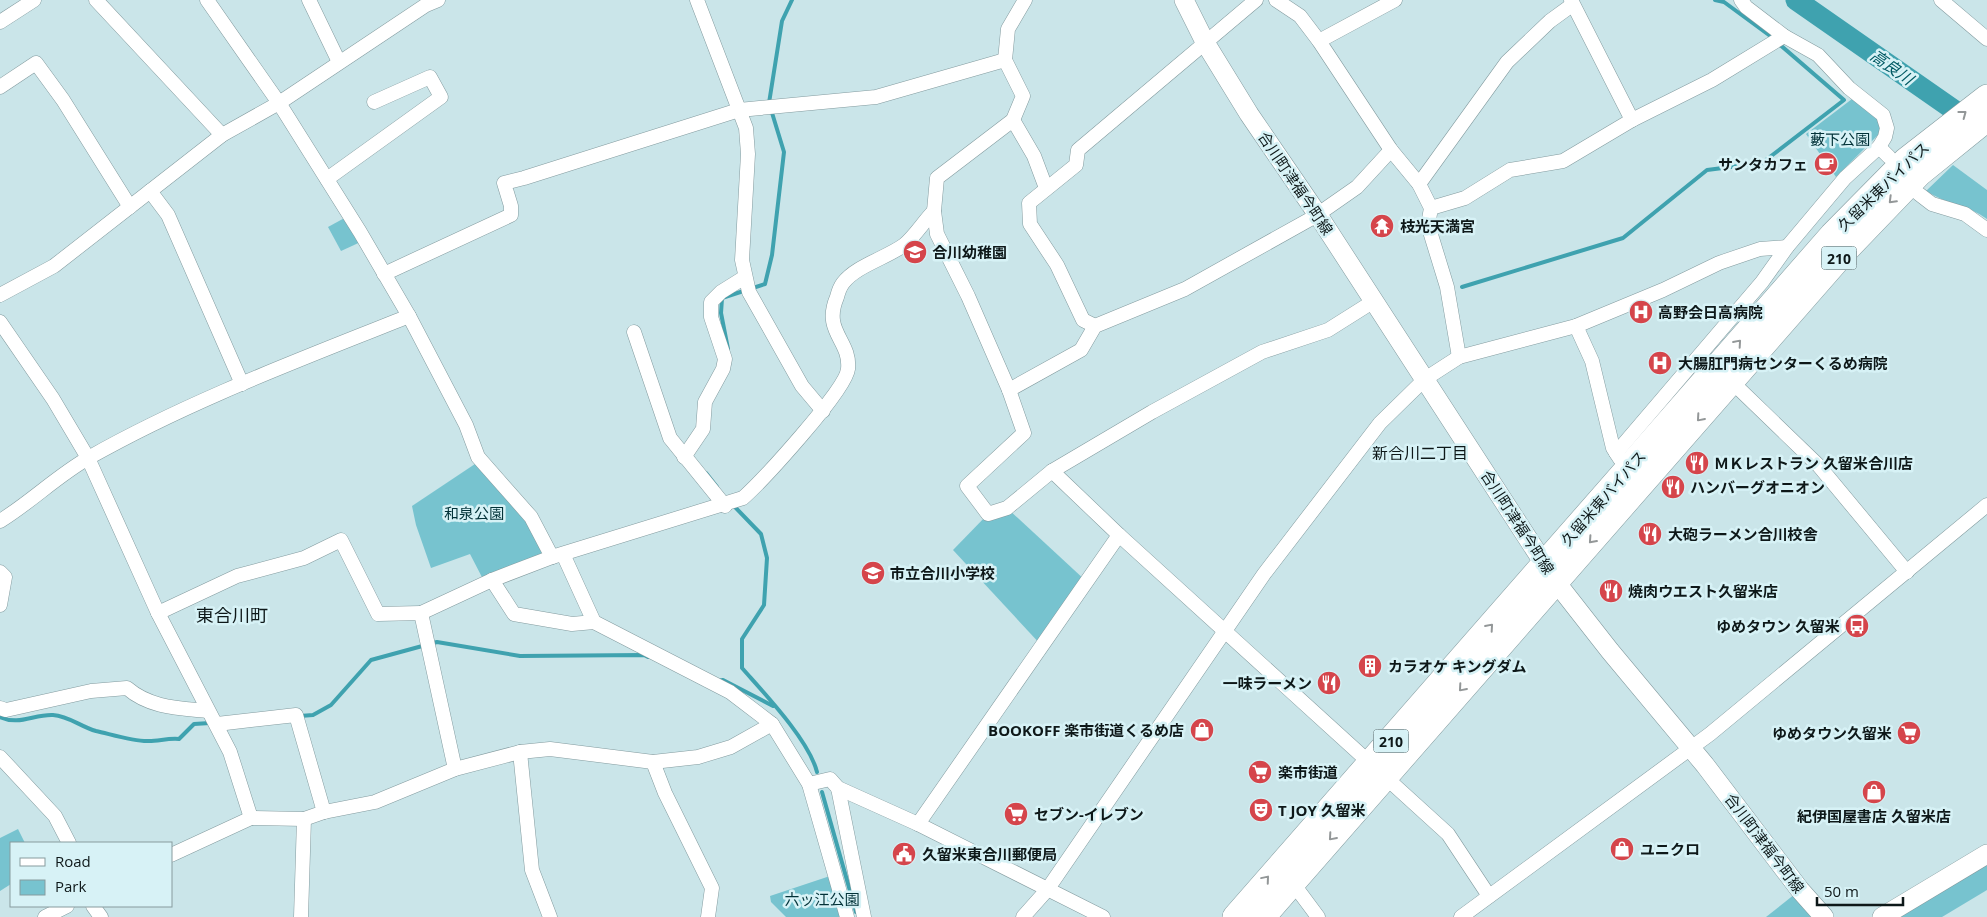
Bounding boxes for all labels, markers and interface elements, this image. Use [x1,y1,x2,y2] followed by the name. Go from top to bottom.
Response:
[1866,44,1920,91] water label: 高良川
[1957,112,1966,120] one-way arrow
[1254,128,1338,238] street label: 合川町津福今町線
[1810,129,1870,149] park label: 藪下公園
[1833,137,1933,235] street label: 久留米東バイパス
[1813,151,1839,177] cafe icon: サンタカフェ
[1718,154,1808,174] place label: サンタカフェ
[1889,194,1898,203] one-way arrow
[1369,213,1395,239] temple icon: 枝光天満宮
[1400,216,1475,236] place label: 枝光天満宮
[902,239,928,265] school or university icon: 合川幼稚園
[932,242,1007,262] place label: 合川幼稚園
[1822,247,1856,270] road number: 210
[1628,299,1654,325] hospital icon: 高野会日高病院
[1658,302,1763,322] place label: 高野会日高病院
[1732,339,1741,348] one-way arrow
[1647,350,1673,376] hospital icon: 大腸肛門病センターくるめ病院
[1678,353,1888,373] place label: 大腸肛門病センターくるめ病院
[1697,413,1706,422] one-way arrow
[1372,442,1468,464] district label: 新合川二丁目
[1556,446,1650,550] street label: 久留米東バイパス
[1684,450,1710,476] restaurant icon: ＭＫレストラン 久留米合川店
[1714,453,1913,473] place label: ＭＫレストラン 久留米合川店
[1477,466,1559,578] street label: 合川町津福今町線
[1660,474,1686,500] restaurant icon: ハンバーグオニオン
[1690,477,1825,497] place label: ハンバーグオニオン
[444,503,504,523] park label: 和泉公園
[1637,521,1663,547] restaurant icon: 大砲ラーメン合川校舎
[1668,524,1818,544] place label: 大砲ラーメン合川校舎
[1589,534,1598,543] one-way arrow
[860,560,886,586] school or university icon: 市立合川小学校
[890,563,995,583] place label: 市立合川小学校
[1598,578,1624,604] restaurant icon: 焼肉ウエスト久留米店
[1628,581,1778,601] place label: 焼肉ウエスト久留米店
[196,603,268,627] district label: 東合川町
[1844,613,1870,639] bus stop icon: ゆめタウン 久留米
[1716,616,1840,636] place label: ゆめタウン 久留米
[1484,623,1493,632] one-way arrow
[1357,653,1383,679] building icon: カラオケ キングダム
[1388,656,1526,676] place label: カラオケ キングダム
[1316,670,1342,696] restaurant icon: 一味ラーメン
[1223,673,1312,693] place label: 一味ラーメン
[1459,682,1467,691] one-way arrow
[1189,717,1215,743] shop icon: BOOKOFF 楽市街道くるめ店
[988,720,1184,740] place label: BOOKOFF 楽市街道くるめ店
[1896,720,1922,746] supermarket icon: ゆめタウン久留米
[1772,723,1892,743] place label: ゆめタウン久留米
[1374,729,1408,752] road number: 210
[1247,759,1273,785] supermarket icon: 楽市街道
[1278,762,1338,782] place label: 楽市街道
[1861,779,1887,805] shop icon: 紀伊国屋書店 久留米店
[1721,789,1809,897] street label: 合川町津福今町線
[1248,797,1274,823] theatre icon: T JOY 久留米
[1278,800,1366,820] place label: T JOY 久留米
[1003,801,1029,827] supermarket icon: セブン-イレブン
[1034,804,1144,824] place label: セブン-イレブン
[1797,806,1951,826] place label: 紀伊国屋書店 久留米店
[1329,831,1338,840] one-way arrow
[1609,836,1635,862] shop icon: ユニクロ
[1640,839,1700,859] place label: ユニクロ
[891,841,917,867] public building icon: 久留米東合川郵便局
[10,842,172,907] legend
[922,844,1057,864] place label: 久留米東合川郵便局
[55,851,91,871] text: Road
[1817,874,1903,906] scale bar
[55,876,86,896] text: Park
[1261,876,1270,885] one-way arrow
[1824,881,1859,901] text: 50 m
[784,889,860,909] park label: 六ッ江公園

